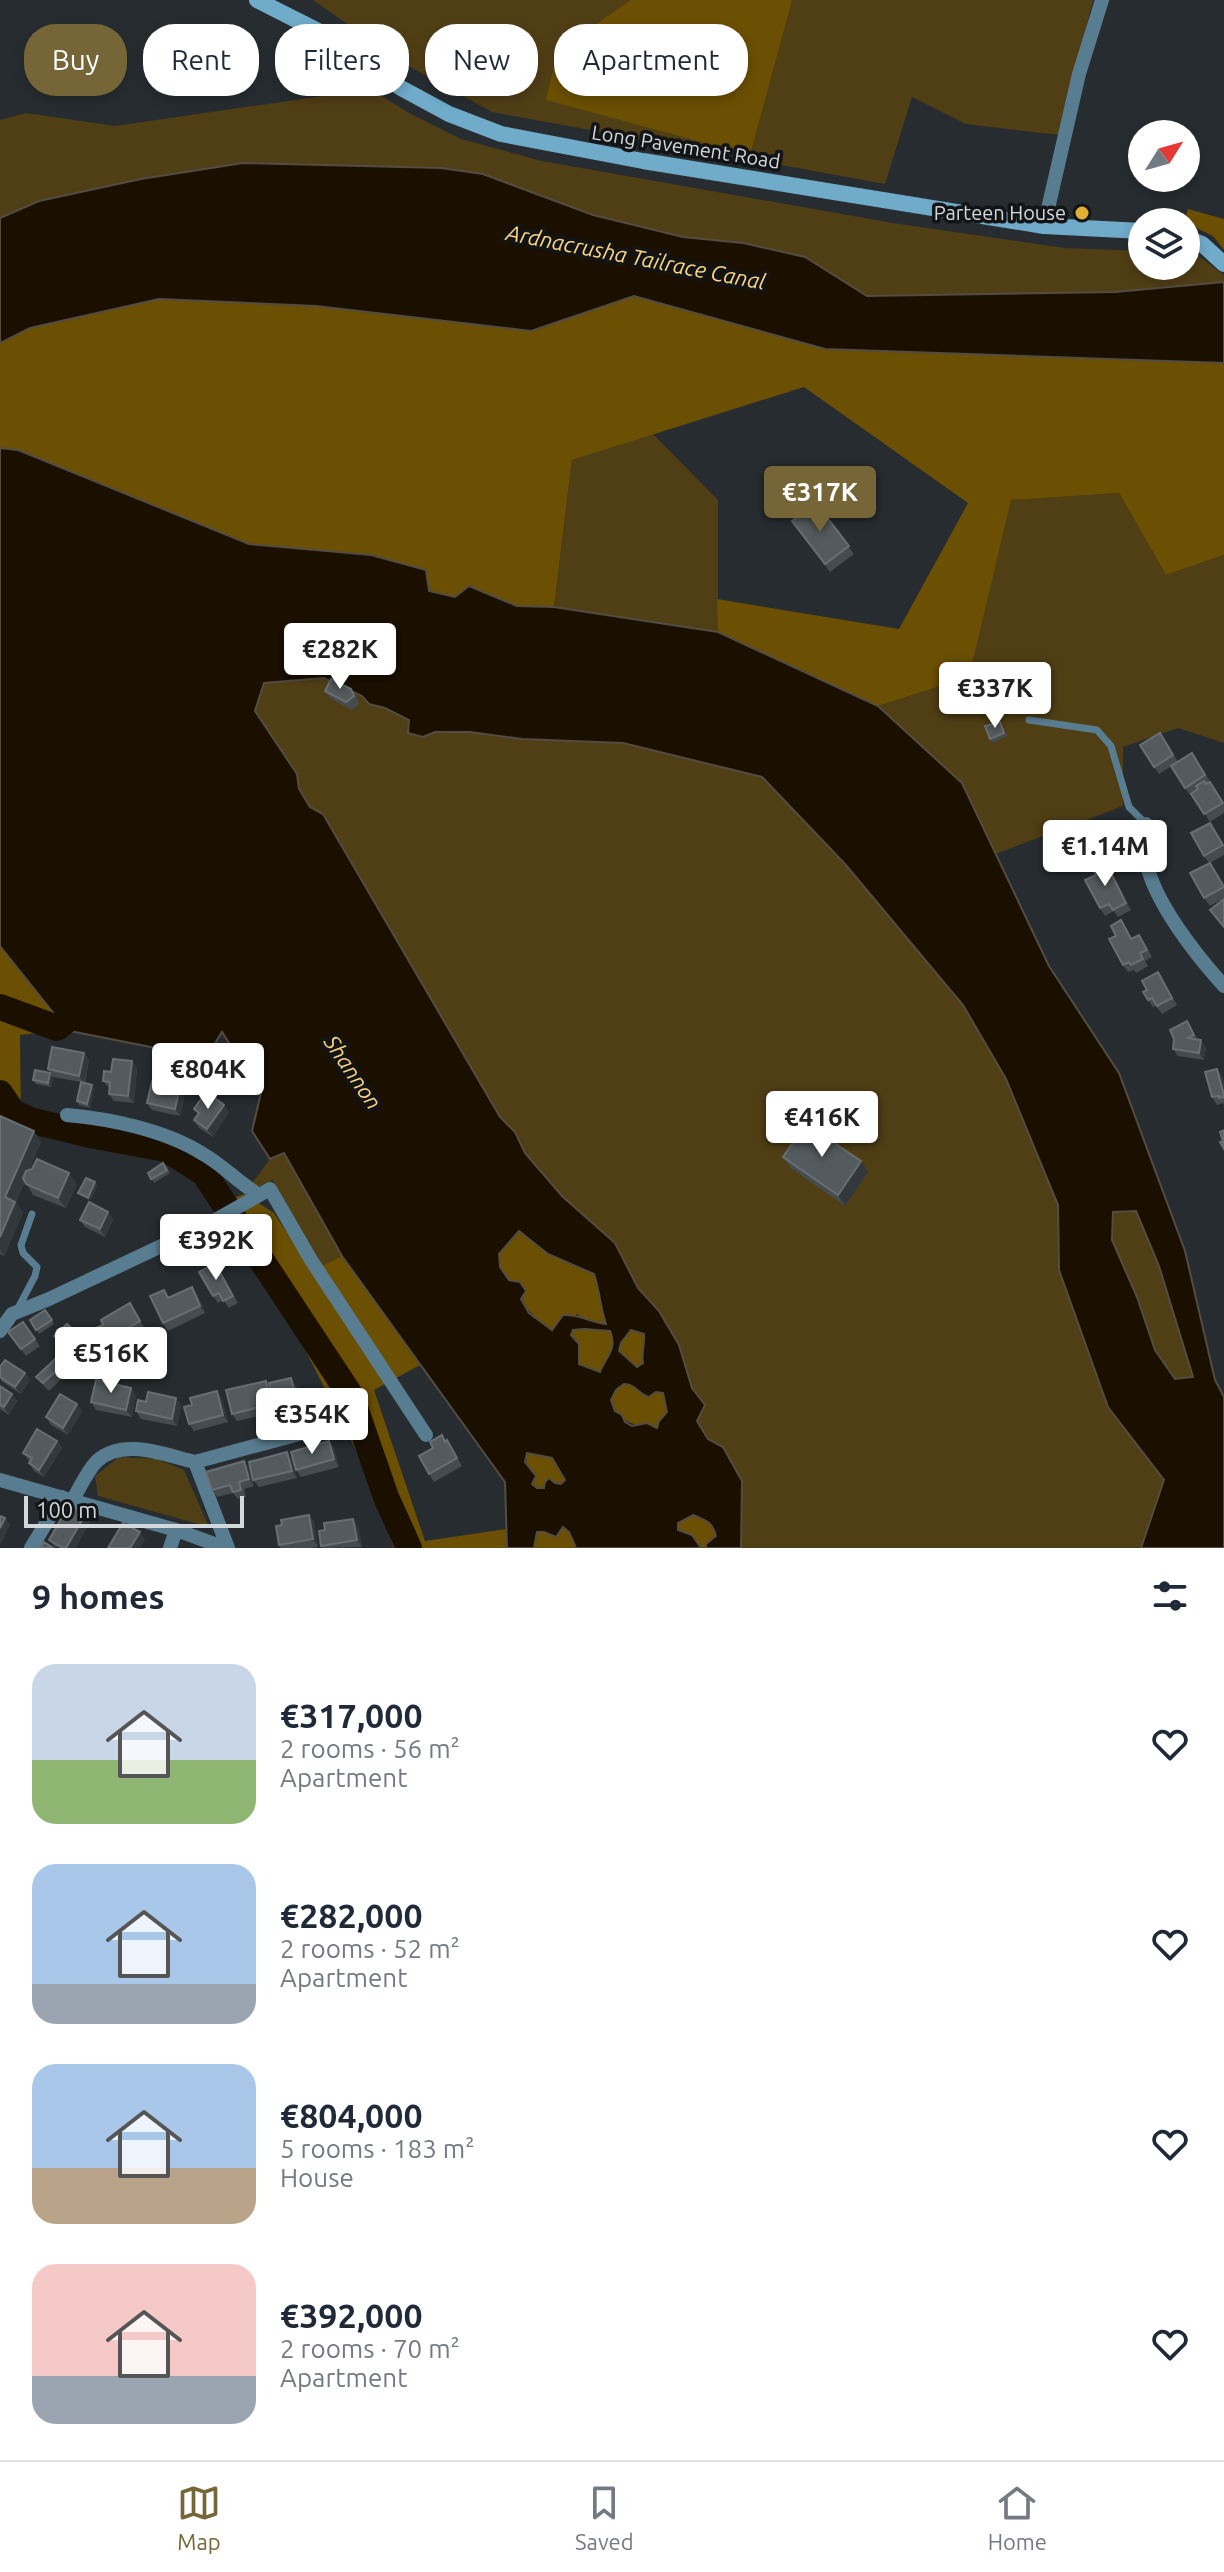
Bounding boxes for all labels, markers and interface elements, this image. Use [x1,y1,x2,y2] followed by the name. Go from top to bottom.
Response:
[24,24,127,96] chip: Buy
[143,24,259,96] chip: Rent
[275,24,409,96] chip: Filters
[425,24,538,96] chip: New
[554,24,748,96] chip: Apartment
[590,120,782,173] street label: Long Pavement Road
[1128,120,1200,192] north arrow
[1128,120,1200,280] map controls
[934,201,1066,224] place label: Parteen House
[1073,204,1091,222] marker: Parteen House
[1128,208,1200,280] button: layers
[503,219,768,294] water label: Ardnacrusha Tailrace Canal
[764,466,876,534] pin: €317K
[782,477,858,506] text: €317K
[284,623,396,691] pin: €282K
[302,634,378,663] text: €282K
[939,662,1051,730] pin: €337K
[957,673,1033,702] text: €337K
[1040,820,1170,888] pin: €1.14M
[1061,831,1149,860] text: €1.14M
[319,1029,387,1114] water label: Shannon
[152,1043,264,1111] pin: €804K
[170,1054,246,1083] text: €804K
[766,1091,878,1159] pin: €416K
[784,1102,860,1131] text: €416K
[160,1214,272,1282] pin: €392K
[178,1225,254,1254] text: €392K
[55,1327,167,1395] pin: €516K
[73,1338,149,1367] text: €516K
[256,1388,368,1456] pin: €354K
[274,1399,350,1428] text: €354K
[24,1492,244,1528] scale bar
[36,1497,97,1522] text: 100 m
[1148,1574,1192,1618] icon: filters
[32,1577,165,1615] text: 9 homes
[96,1696,192,1792] icon: home
[280,1696,423,1734] text: €317,000
[1148,1722,1192,1766] icon: heart
[280,1734,460,1763] text: 2 rooms · 56 m²
[280,1763,407,1792] text: Apartment
[96,1896,192,1992] icon: home
[280,1896,423,1934] text: €282,000
[1148,1922,1192,1966] icon: heart
[280,1934,460,1963] text: 2 rooms · 52 m²
[280,1963,407,1992] text: Apartment
[96,2096,192,2192] icon: home
[280,2096,423,2134] text: €804,000
[1148,2122,1192,2166] icon: heart
[280,2134,475,2163] text: 5 rooms · 183 m²
[280,2163,354,2192] text: House
[96,2296,192,2392] icon: home
[280,2296,423,2334] text: €392,000
[1148,2322,1192,2366] icon: heart
[280,2334,460,2363] text: 2 rooms · 70 m²
[280,2363,407,2392] text: Apartment
[177,2481,221,2554] tab: Map
[575,2481,634,2554] tab: Saved
[988,2481,1047,2554] tab: Home

